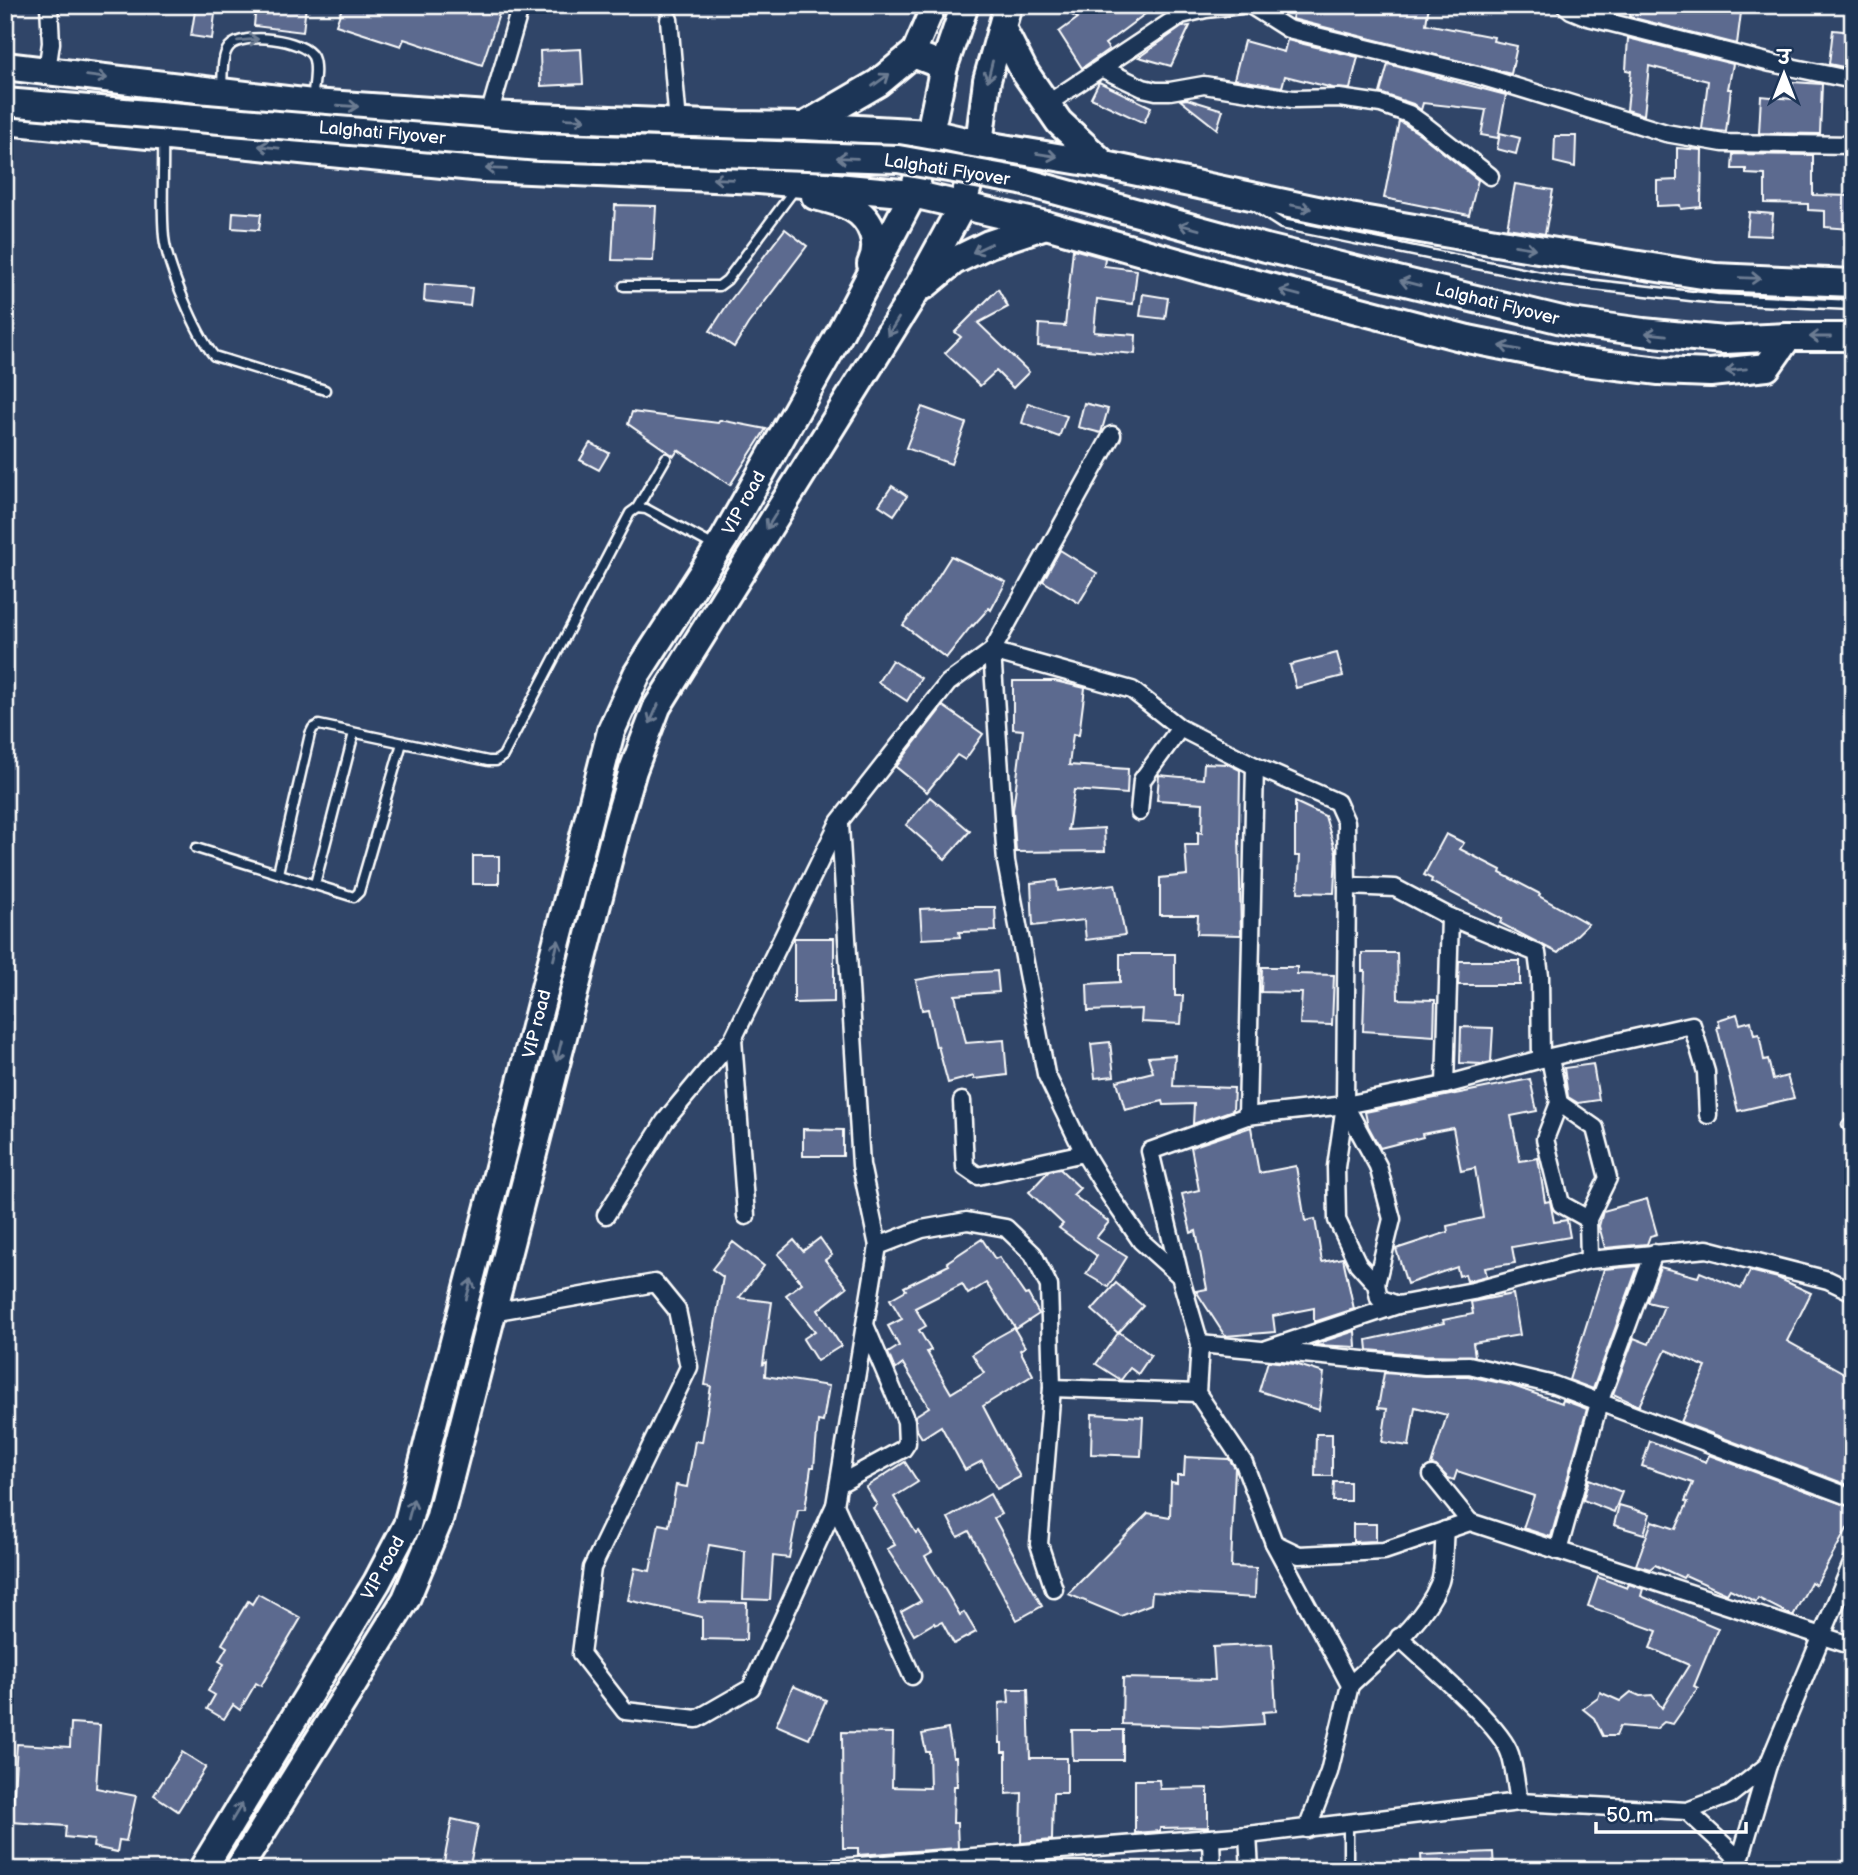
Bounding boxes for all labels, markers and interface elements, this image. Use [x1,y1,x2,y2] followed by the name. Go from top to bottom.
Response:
[236,33,259,46] one-way arrow
[1750,38,1820,108] north arrow
[1776,47,1793,70] text: उ
[983,59,996,82] one-way arrow
[86,70,108,83] one-way arrow
[871,73,890,87] one-way arrow
[336,100,358,113] one-way arrow
[563,112,586,125] one-way arrow
[318,117,447,149] street label: Lalghati Flyover
[258,140,281,153] one-way arrow
[1035,149,1058,162] one-way arrow
[883,150,1012,190] street label: Lalghati Flyover
[836,151,859,164] one-way arrow
[484,162,507,175] one-way arrow
[712,172,735,185] one-way arrow
[1289,201,1312,215] one-way arrow
[1179,220,1201,233] one-way arrow
[1513,241,1536,254] one-way arrow
[972,242,993,256] one-way arrow
[1738,272,1761,285] one-way arrow
[1399,275,1422,289] one-way arrow
[1433,278,1562,330] street label: Lalghati Flyover
[1279,286,1301,299] one-way arrow
[886,317,901,336] one-way arrow
[1646,327,1668,340] one-way arrow
[1809,330,1832,344] one-way arrow
[1499,340,1522,354] one-way arrow
[1725,364,1748,377] one-way arrow
[718,467,770,539] street label: VIP road
[765,509,779,529] one-way arrow
[647,703,660,724] one-way arrow
[550,939,563,962] one-way arrow
[518,988,556,1060] street label: VIP road
[552,1039,565,1061] one-way arrow
[463,1278,476,1300] one-way arrow
[405,1498,418,1521] one-way arrow
[357,1532,409,1604] street label: VIP road
[1596,1791,1746,1835] scale bar
[230,1802,244,1822] one-way arrow
[1606,1803,1653,1828] text: 50 m

